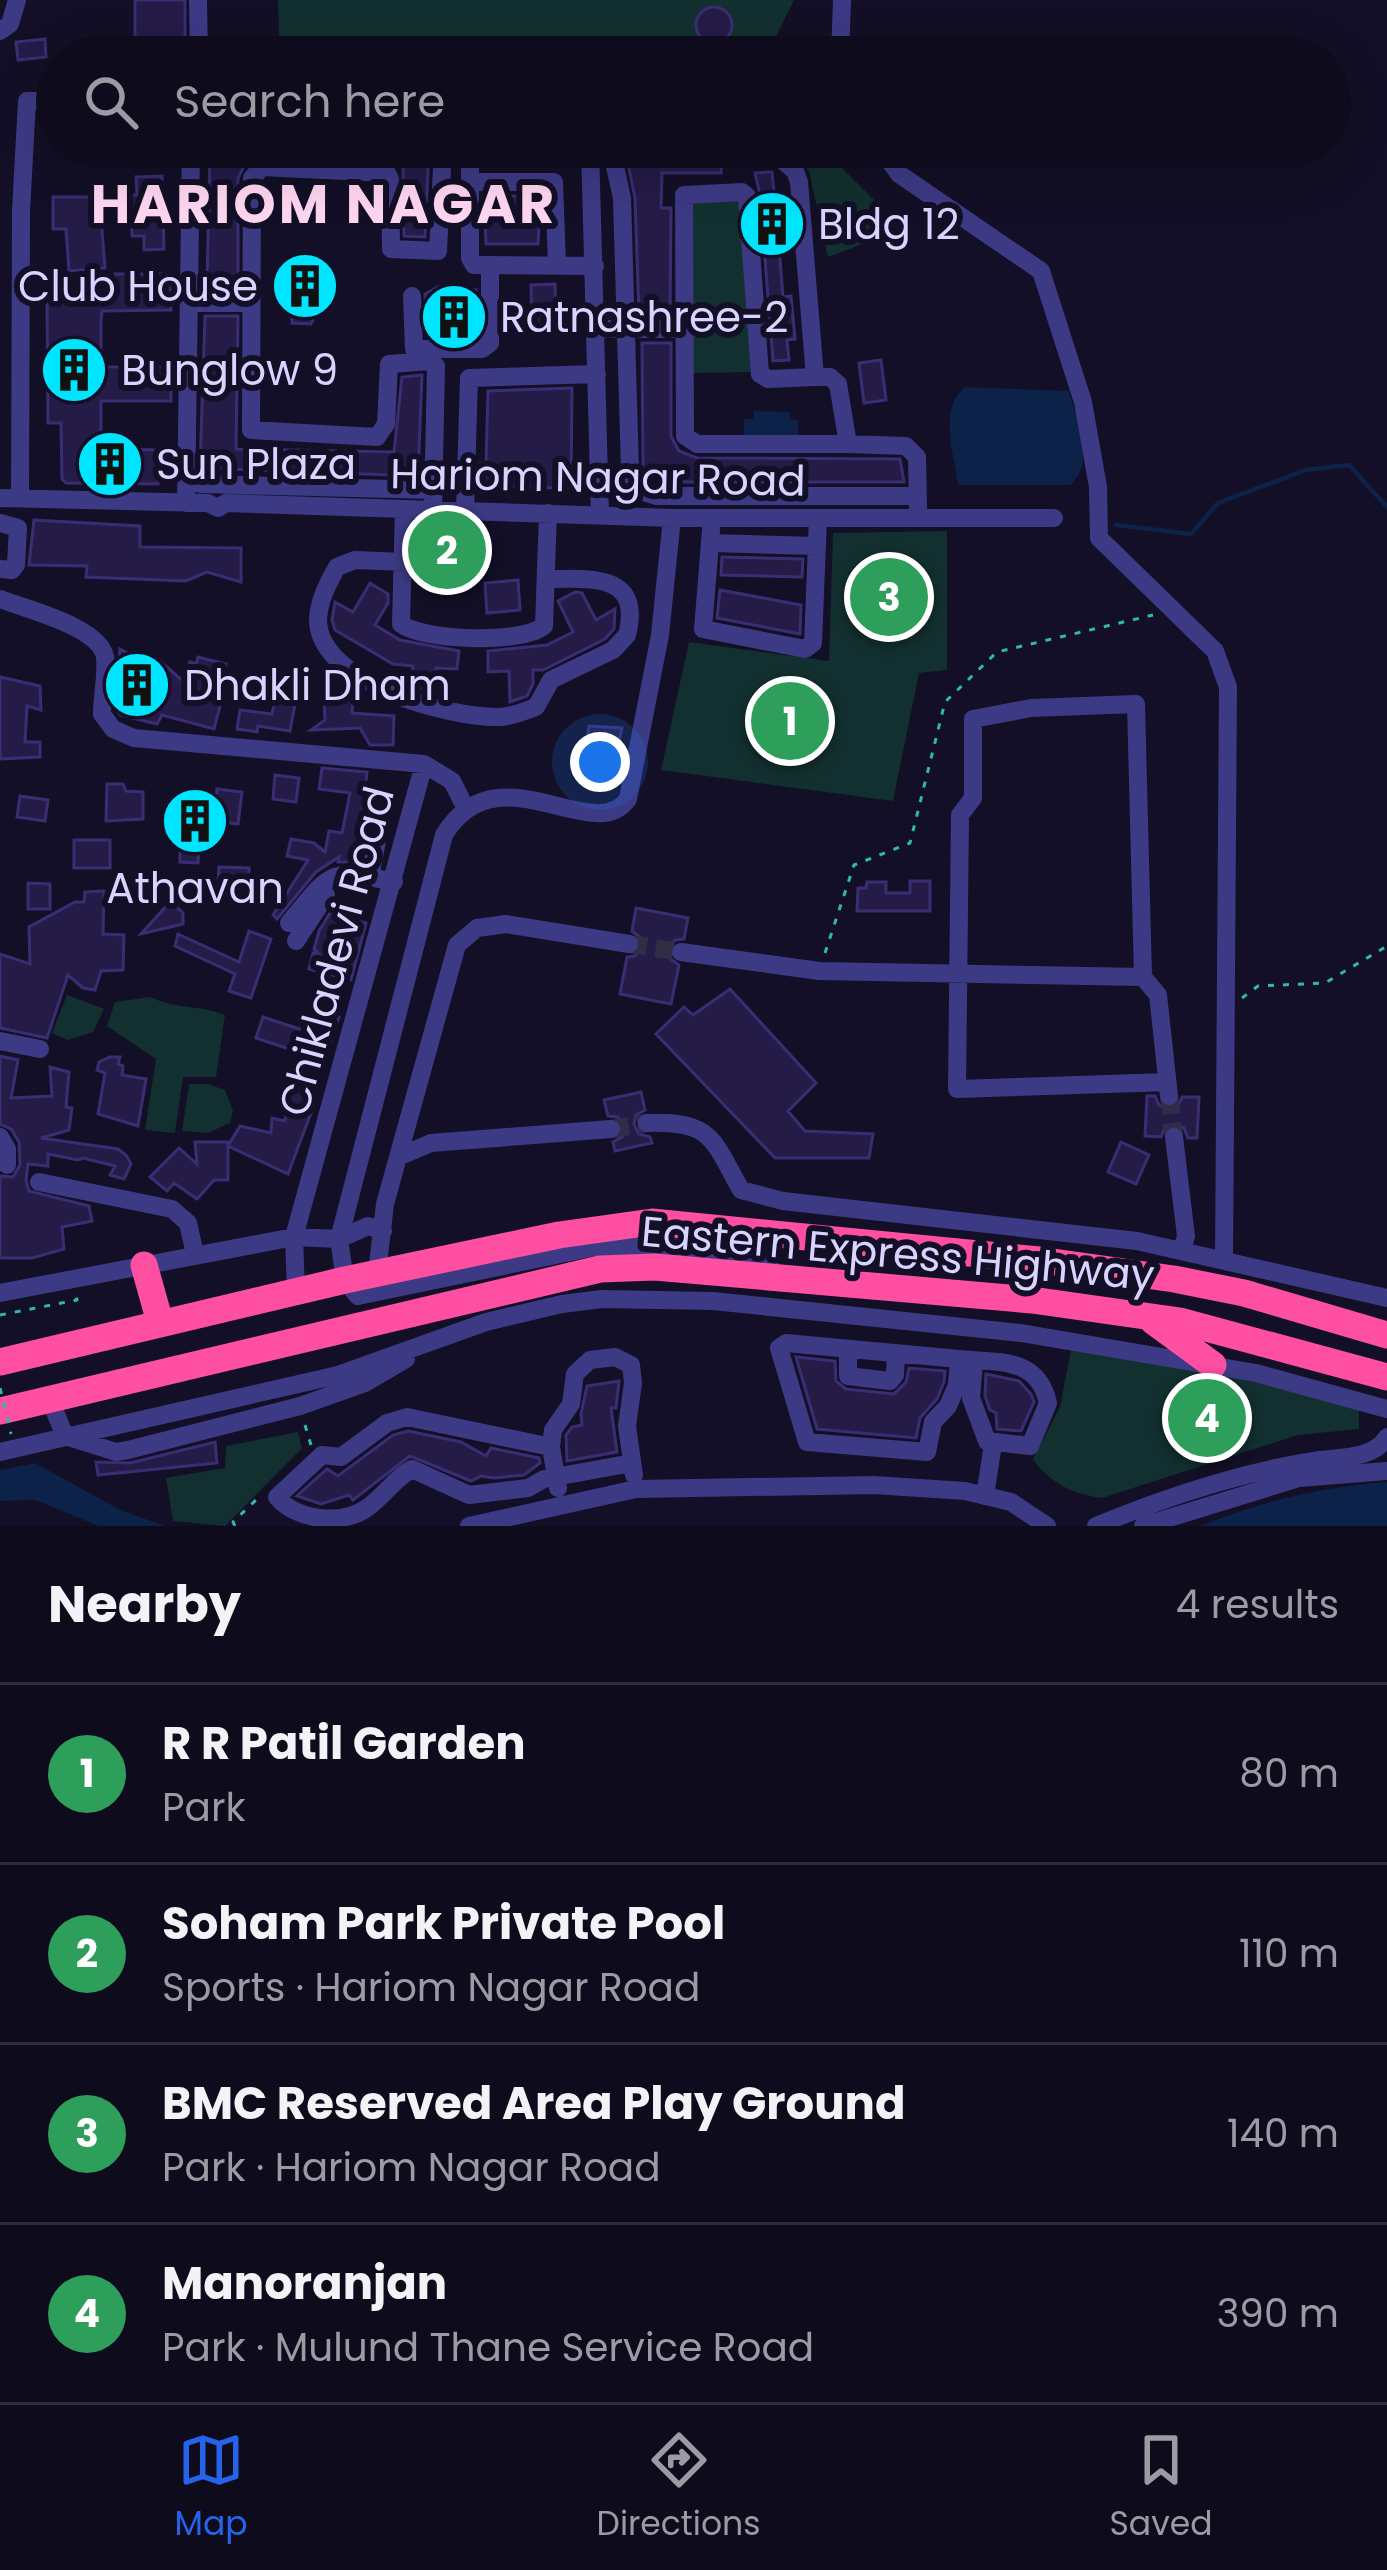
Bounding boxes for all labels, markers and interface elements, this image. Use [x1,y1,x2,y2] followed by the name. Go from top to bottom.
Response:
[36,36,1351,168] search box
[78,69,144,135] icon: search
[174,70,445,133] text: Search here
[91,166,557,242] district label: HARIOM NAGAR
[737,189,807,259] building icon: Bldg 12
[818,195,960,254] place label: Bldg 12
[270,251,340,321] building icon: Club House
[18,257,258,316] place label: Club House
[419,282,489,352] building icon: Ratnashree-2
[500,288,788,347] place label: Ratnashree-2
[39,335,109,405] building icon: Bunglow 9
[121,341,338,400] place label: Bunglow 9
[75,429,145,499] building icon: Sun Plaza
[156,435,356,494] place label: Sun Plaza
[390,444,806,511] street label: Hariom Nagar Road
[408,505,486,595] pin: 2
[850,552,928,642] pin: 3
[102,650,172,720] building icon: Dhakli Dham
[184,656,451,715] place label: Dhakli Dham
[751,676,829,766] pin: 1
[570,732,630,792] your location
[264,780,409,1122] street label: Chikladevi Road
[160,786,230,856] building icon: Athavan
[106,859,284,918] place label: Athavan
[639,1202,1157,1305] street label: Eastern Express Highway
[1168,1373,1246,1463] pin: 4
[48,1568,241,1640] text: Nearby
[1176,1577,1339,1632] text: 4 results
[162,1712,525,1775] text: R R Patil Garden
[80,1746,94,1801] text: 1
[1239,1746,1339,1801] text: 80 m
[162,1780,246,1835] text: Park
[162,1892,725,1955] text: Soham Park Private Pool
[76,1926,98,1981] text: 2
[1239,1926,1339,1981] text: 110 m
[162,1960,700,2015] text: Sports · Hariom Nagar Road
[162,2072,906,2135] text: BMC Reserved Area Play Ground
[75,2106,99,2161] text: 3
[1227,2106,1339,2161] text: 140 m
[162,2140,661,2195] text: Park · Hariom Nagar Road
[162,2252,447,2315] text: Manoranjan
[74,2286,100,2341] text: 4
[1216,2286,1339,2341] text: 390 m
[162,2320,814,2375] text: Park · Mulund Thane Service Road
[175,2427,248,2549] tab: Map
[597,2427,760,2549] tab: Directions
[1110,2427,1212,2549] tab: Saved

